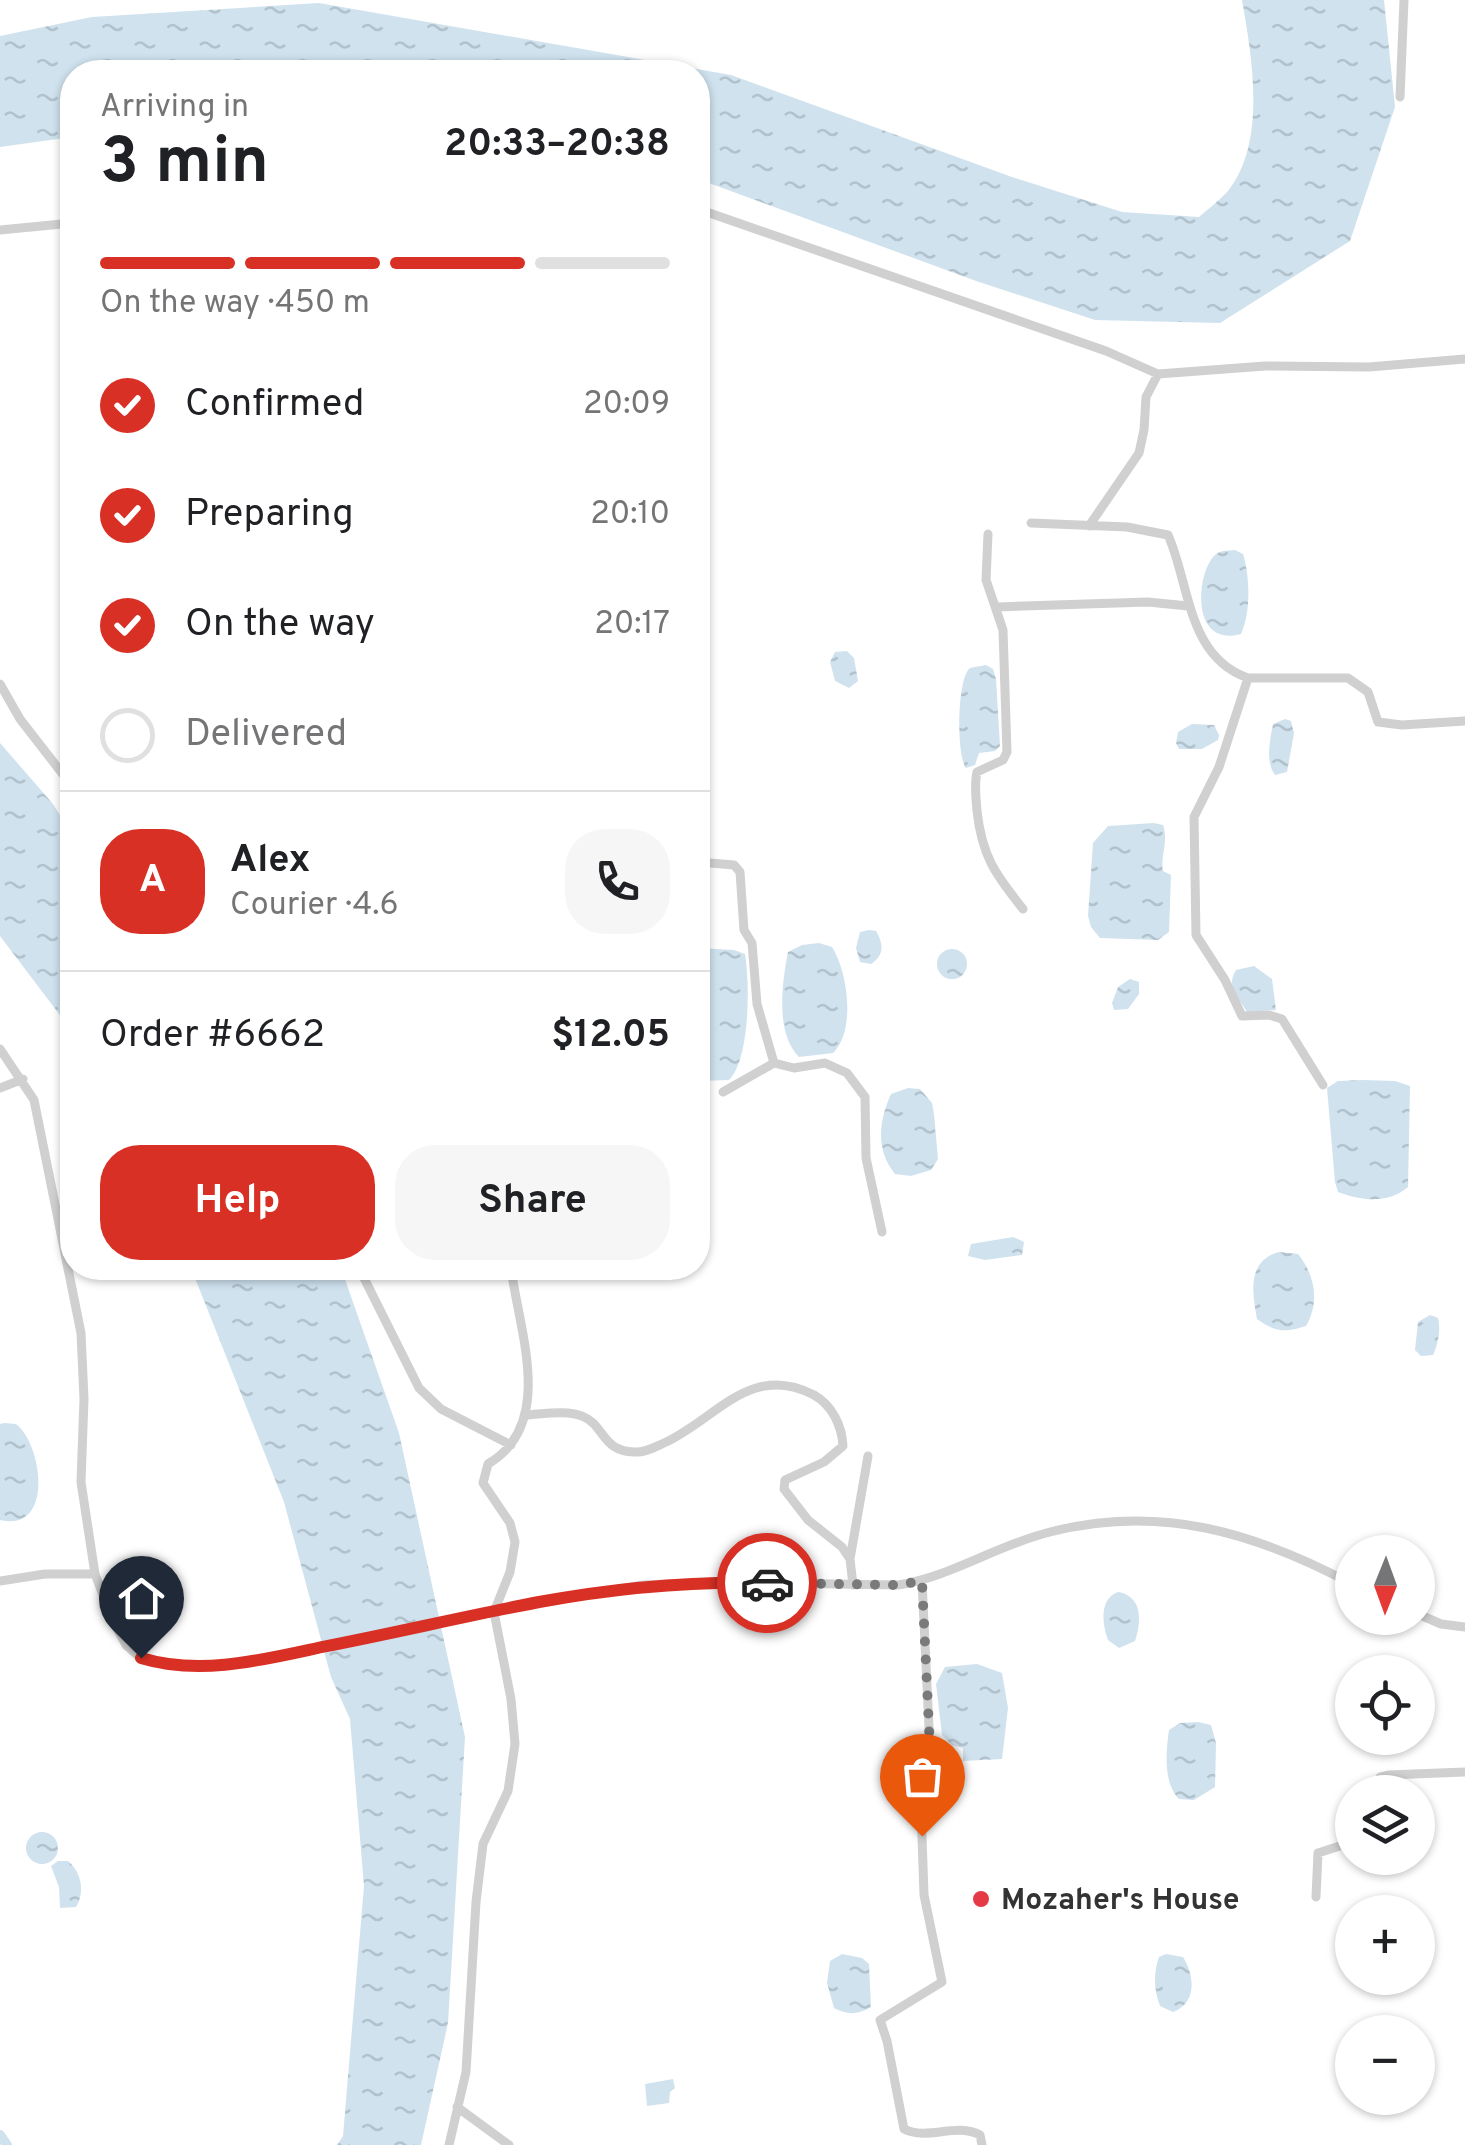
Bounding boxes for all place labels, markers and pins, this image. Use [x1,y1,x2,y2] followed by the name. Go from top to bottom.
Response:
[99,1556,184,1659] pin
[880,1734,965,1837] pin
[1001,1883,1239,1920] place label: Mozaher's House
[970,1888,992,1910] marker: Mozaher's House

